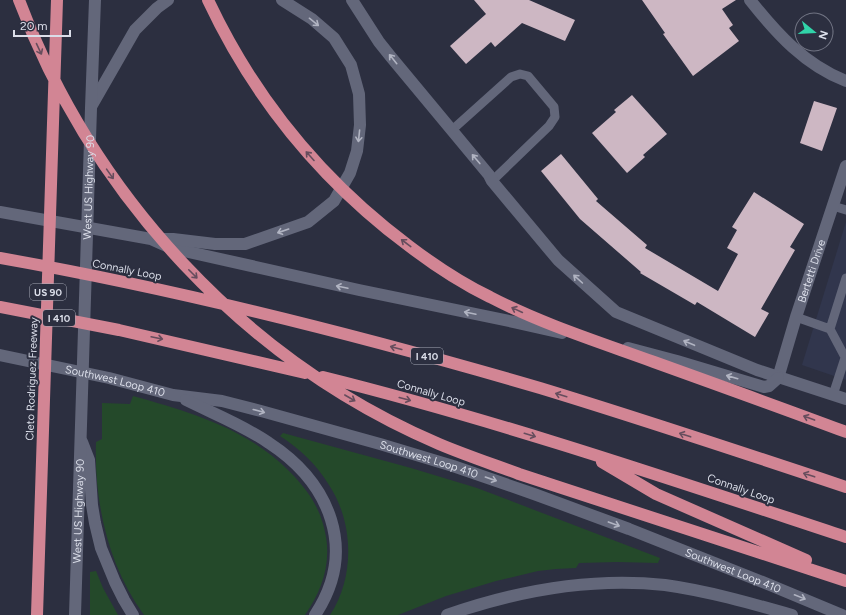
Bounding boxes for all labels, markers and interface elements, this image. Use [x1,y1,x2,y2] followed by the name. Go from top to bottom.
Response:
[14,12,70,38] scale bar
[794,12,834,52] north arrow
[309,17,320,26] one-way arrow
[20,19,48,33] text: 20 m
[816,29,831,41] text: N
[36,43,43,55] one-way arrow
[388,54,397,65] one-way arrow
[355,129,363,142] one-way arrow
[80,135,97,240] street label: West US Highway 90
[305,151,315,161] one-way arrow
[471,154,480,164] one-way arrow
[106,168,114,179] one-way arrow
[277,228,290,235] one-way arrow
[795,238,828,304] street label: Bertetti Drive
[400,239,411,247] one-way arrow
[91,257,163,283] street label: Connally Loop
[189,269,198,279] one-way arrow
[573,274,584,283] one-way arrow
[336,282,349,290] one-way arrow
[30,284,66,300] road number: US 90
[511,306,523,313] one-way arrow
[464,308,477,316] one-way arrow
[43,310,75,326] road number: I 410
[23,317,41,441] street label: Cleto Rodriguez Freeway
[150,335,163,343] one-way arrow
[684,339,696,346] one-way arrow
[390,343,403,351] one-way arrow
[411,348,443,364] road number: I 410
[64,362,166,399] street label: Southwest Loop 410
[726,373,739,380] one-way arrow
[395,377,467,409] street label: Connally Loop
[555,391,568,398] one-way arrow
[344,394,356,402] one-way arrow
[399,396,412,403] one-way arrow
[253,408,266,415] one-way arrow
[804,414,816,422] one-way arrow
[680,430,692,438] one-way arrow
[524,432,537,439] one-way arrow
[378,438,480,481] street label: Southwest Loop 410
[70,459,86,564] street label: West US Highway 90
[803,470,815,478] one-way arrow
[706,471,777,507] street label: Connally Loop
[485,476,497,484] one-way arrow
[607,520,619,528] one-way arrow
[683,545,783,595] street label: Southwest Loop 410
[793,594,805,602] one-way arrow

